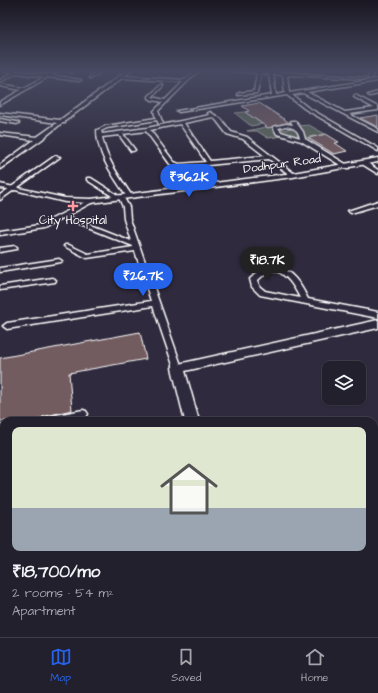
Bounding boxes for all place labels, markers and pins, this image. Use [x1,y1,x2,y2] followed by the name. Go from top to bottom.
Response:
[156,164,222,198] pin: ₹36.2K
[67,200,79,212] marker: City Hospital
[39,212,107,230] place label: City Hospital
[234,247,300,281] pin: ₹18.7K
[110,263,176,297] pin: ₹26.7K

